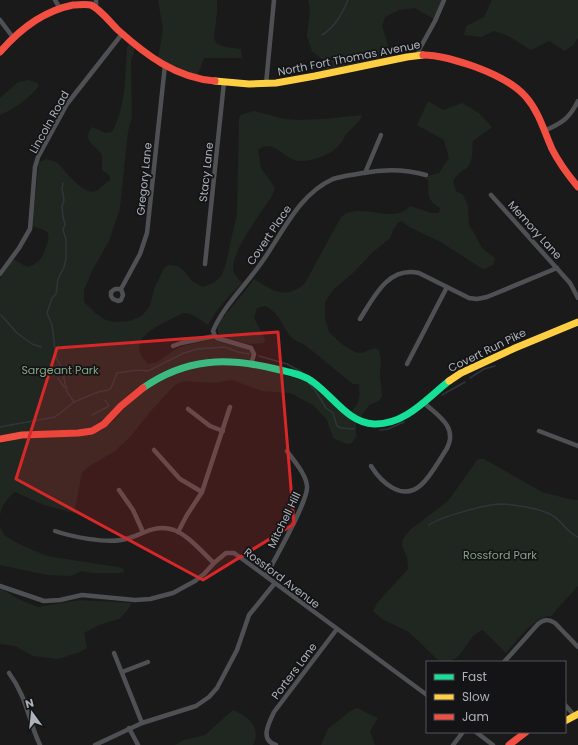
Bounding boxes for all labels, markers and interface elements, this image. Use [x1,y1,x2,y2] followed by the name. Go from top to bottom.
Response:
[276,36,422,80] street label: North Fort Thomas Avenue
[25,88,73,156] street label: Lincoln Road
[195,141,217,203] street label: Stacy Lane
[132,142,156,216] street label: Gregory Lane
[504,197,566,263] street label: Memory Lane
[243,202,295,268] street label: Covert Place
[445,324,529,376] street label: Covert Run Pike
[21,362,99,378] park label: Sargeant Park
[263,489,305,551] street label: Mitchell Hill
[241,544,324,612] street label: Rossford Avenue
[463,547,537,563] park label: Rossford Park
[267,639,321,703] street label: Porters Lane
[426,661,566,733] legend
[462,668,487,685] text: Fast
[462,688,490,705] text: Slow
[12,693,52,733] north arrow
[23,695,35,712] text: N
[462,708,489,725] text: Jam

